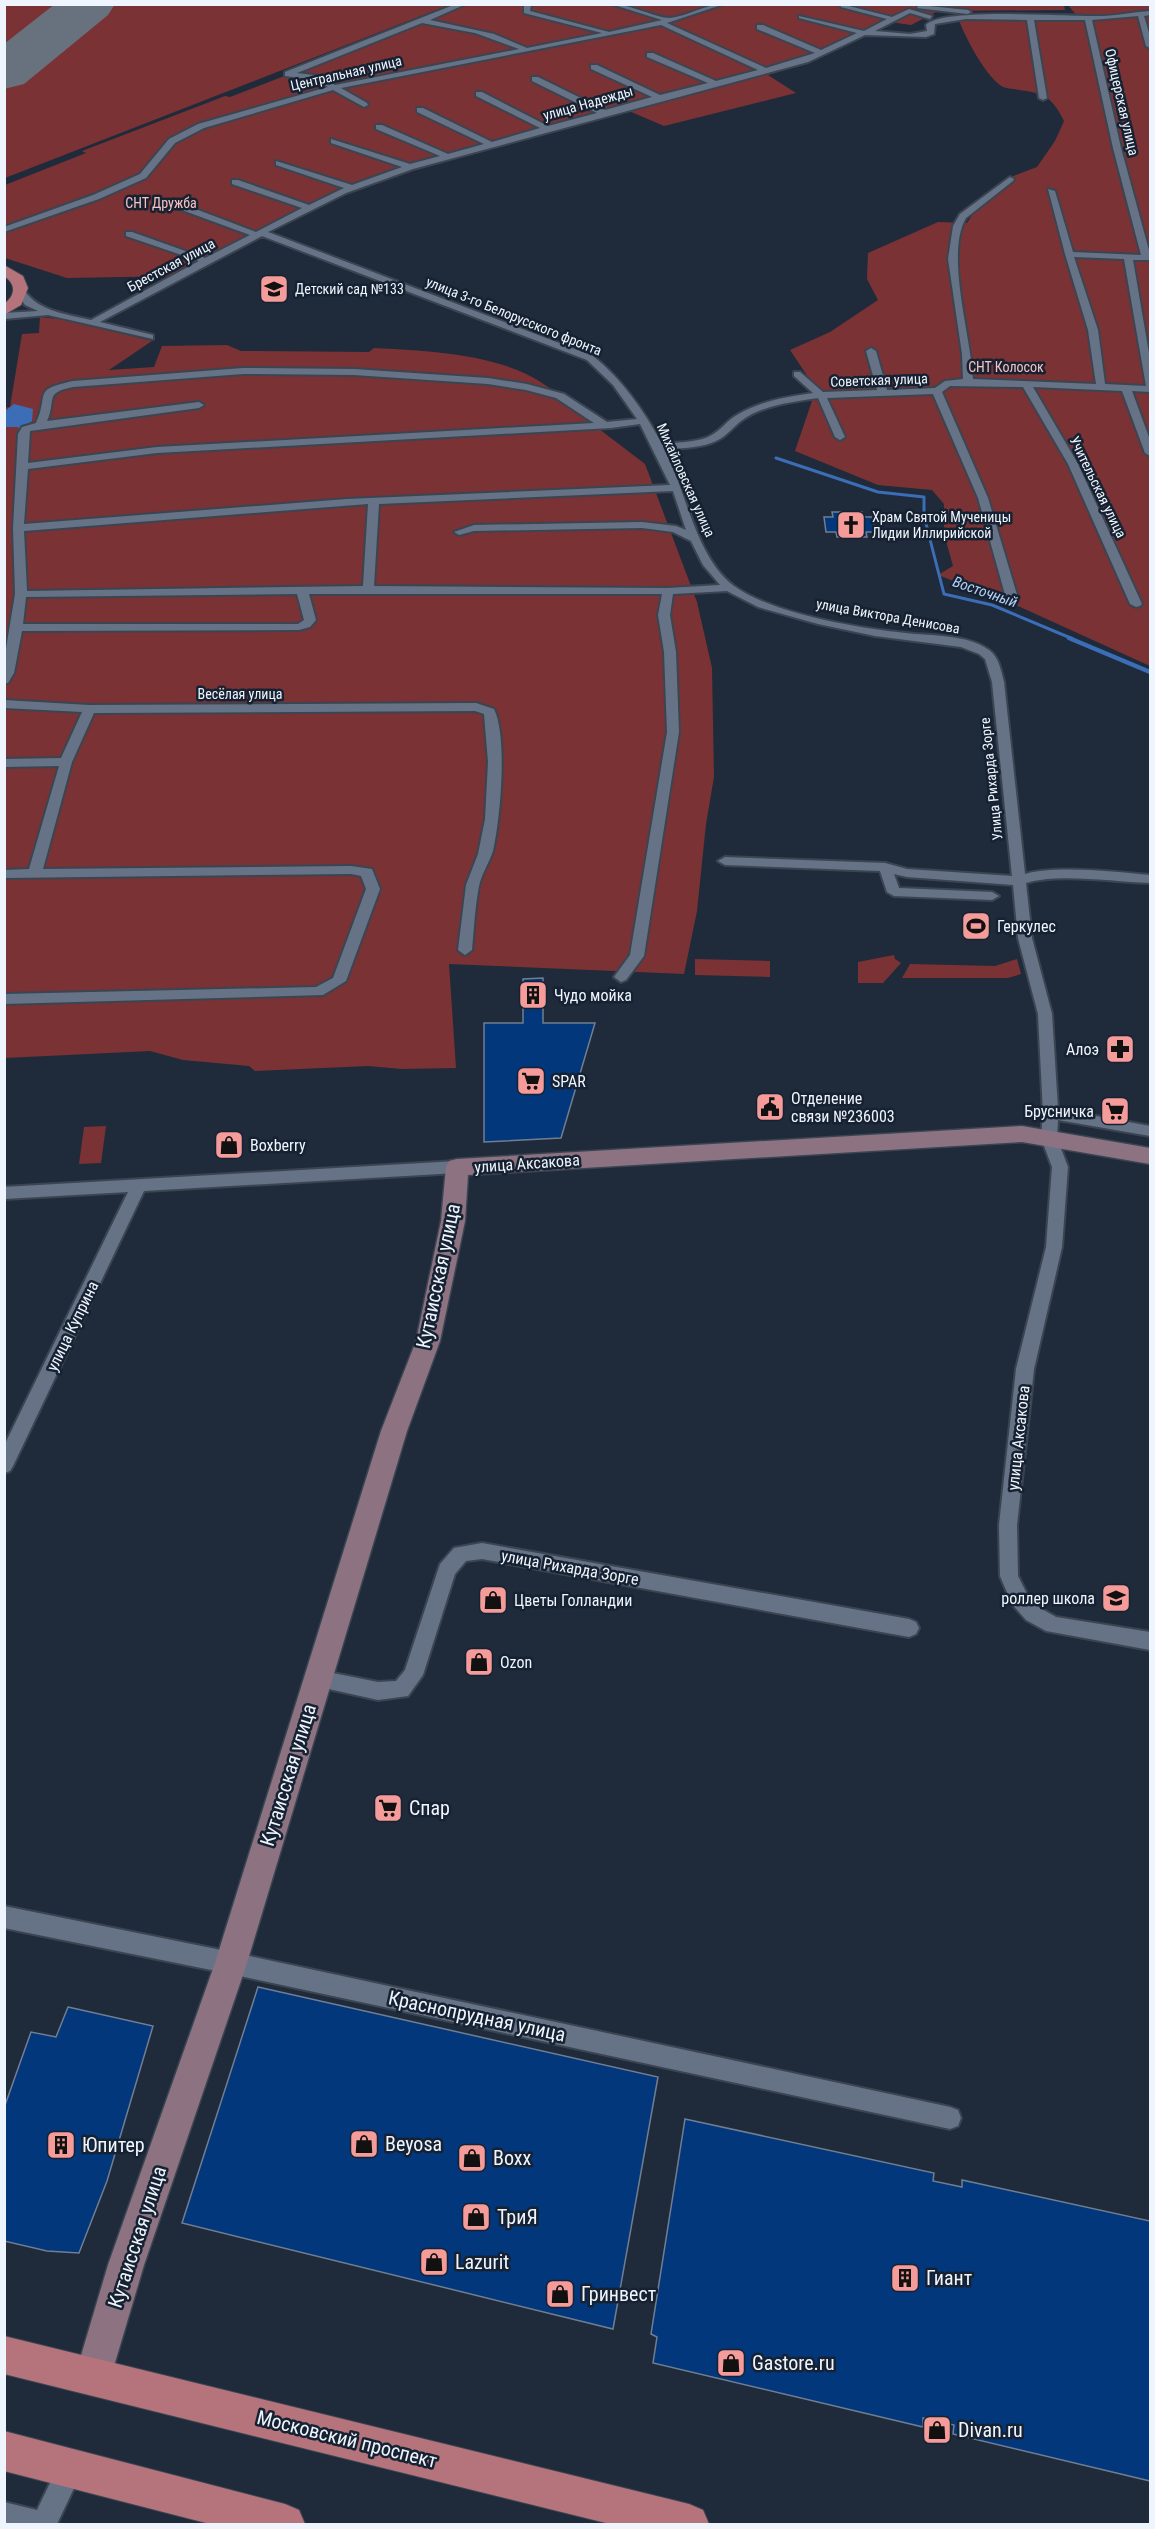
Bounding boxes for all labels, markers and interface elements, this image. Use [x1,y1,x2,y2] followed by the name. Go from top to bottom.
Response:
[1102,47,1142,157] street label: Офицерская улица
[289,52,403,94] street label: Центральная улица
[541,83,635,123] street label: улица Надежды
[125,195,197,211] park label: СНТ Дружба
[125,235,217,295] street label: Брестская улица
[258,273,290,305] school or university icon: Детский сад №133
[424,273,604,359] street label: улица 3-го Белорусского фронта
[295,281,404,297] place label: Детский сад №133
[968,359,1044,375] park label: СНТ Колосок
[830,370,928,390] street label: Советская улица
[654,421,718,539] street label: Михайловская улица
[1066,434,1130,540] street label: Учительская улица
[835,509,867,541] church icon: Храм Святой Мученицы Лидии Иллирийской
[872,509,1011,541] place label: Храм Святой Мученицы Лидии Иллирийской
[950,573,1020,611] water label: Восточный
[815,595,961,637] street label: улица Виктора Денисова
[198,686,282,702] street label: Весёлая улица
[977,716,1005,841] street label: Улица Рихарда Зорге
[960,910,992,942] sports icon: Геркулес
[997,917,1056,936] place label: Геркулес
[517,979,549,1011] building icon: Чудо мойка
[554,986,632,1005] place label: Чудо мойка
[1104,1033,1136,1065] pharmacy icon: Алоэ
[1066,1040,1099,1059] place label: Алоэ
[515,1065,547,1097] supermarket icon: SPAR
[552,1072,586,1091] place label: SPAR
[791,1089,895,1126] place label: Отделение связи №236003
[754,1091,786,1123] public building icon: Отделение связи №236003
[1099,1095,1131,1127] supermarket icon: Брусничка
[1024,1102,1094,1121] place label: Брусничка
[213,1129,245,1161] shop icon: Boxberry
[250,1136,306,1155] place label: Boxberry
[474,1150,580,1177] street label: улица Аксакова
[411,1201,465,1351] street label: Кутаисская улица
[42,1278,102,1374] street label: улица Куприна
[1004,1385,1033,1492] street label: улица Аксакова
[500,1546,640,1589] street label: улица Рихарда Зорге
[1100,1582,1132,1614] school or university icon: роллер школа
[477,1584,509,1616] shop icon: Цветы Голландии
[1001,1589,1095,1608] place label: роллер школа
[514,1591,632,1610] place label: Цветы Голландии
[463,1646,495,1678] shop icon: Ozon
[500,1653,532,1672] place label: Ozon
[255,1701,321,1849] street label: Кутаисская улица
[372,1792,404,1824] supermarket icon: Спар
[409,1796,450,1820] place label: Спар
[386,1985,568,2047] street label: Краснопрудная улица
[348,2128,380,2160] shop icon: Beyosa
[45,2129,77,2161] building icon: Юпитер
[385,2132,442,2156] place label: Beyosa
[82,2133,145,2157] place label: Юпитер
[456,2142,488,2174] shop icon: Boxx
[493,2146,532,2170] place label: Boxx
[103,2163,171,2311] street label: Кутаисская улица
[460,2201,492,2233] shop icon: ТриЯ
[497,2205,538,2229] place label: ТриЯ
[418,2246,450,2278] shop icon: Lazurit
[455,2250,509,2274] place label: Lazurit
[889,2262,921,2294] building icon: Гиант
[926,2266,972,2290] place label: Гиант
[544,2278,576,2310] shop icon: Гринвест
[581,2282,656,2306] place label: Гринвест
[715,2347,747,2379] shop icon: Gastore.ru
[752,2351,835,2375] place label: Gastore.ru
[254,2405,440,2473] street label: Московский проспект
[921,2414,953,2446] shop icon: Divan.ru
[958,2418,1023,2442] place label: Divan.ru

